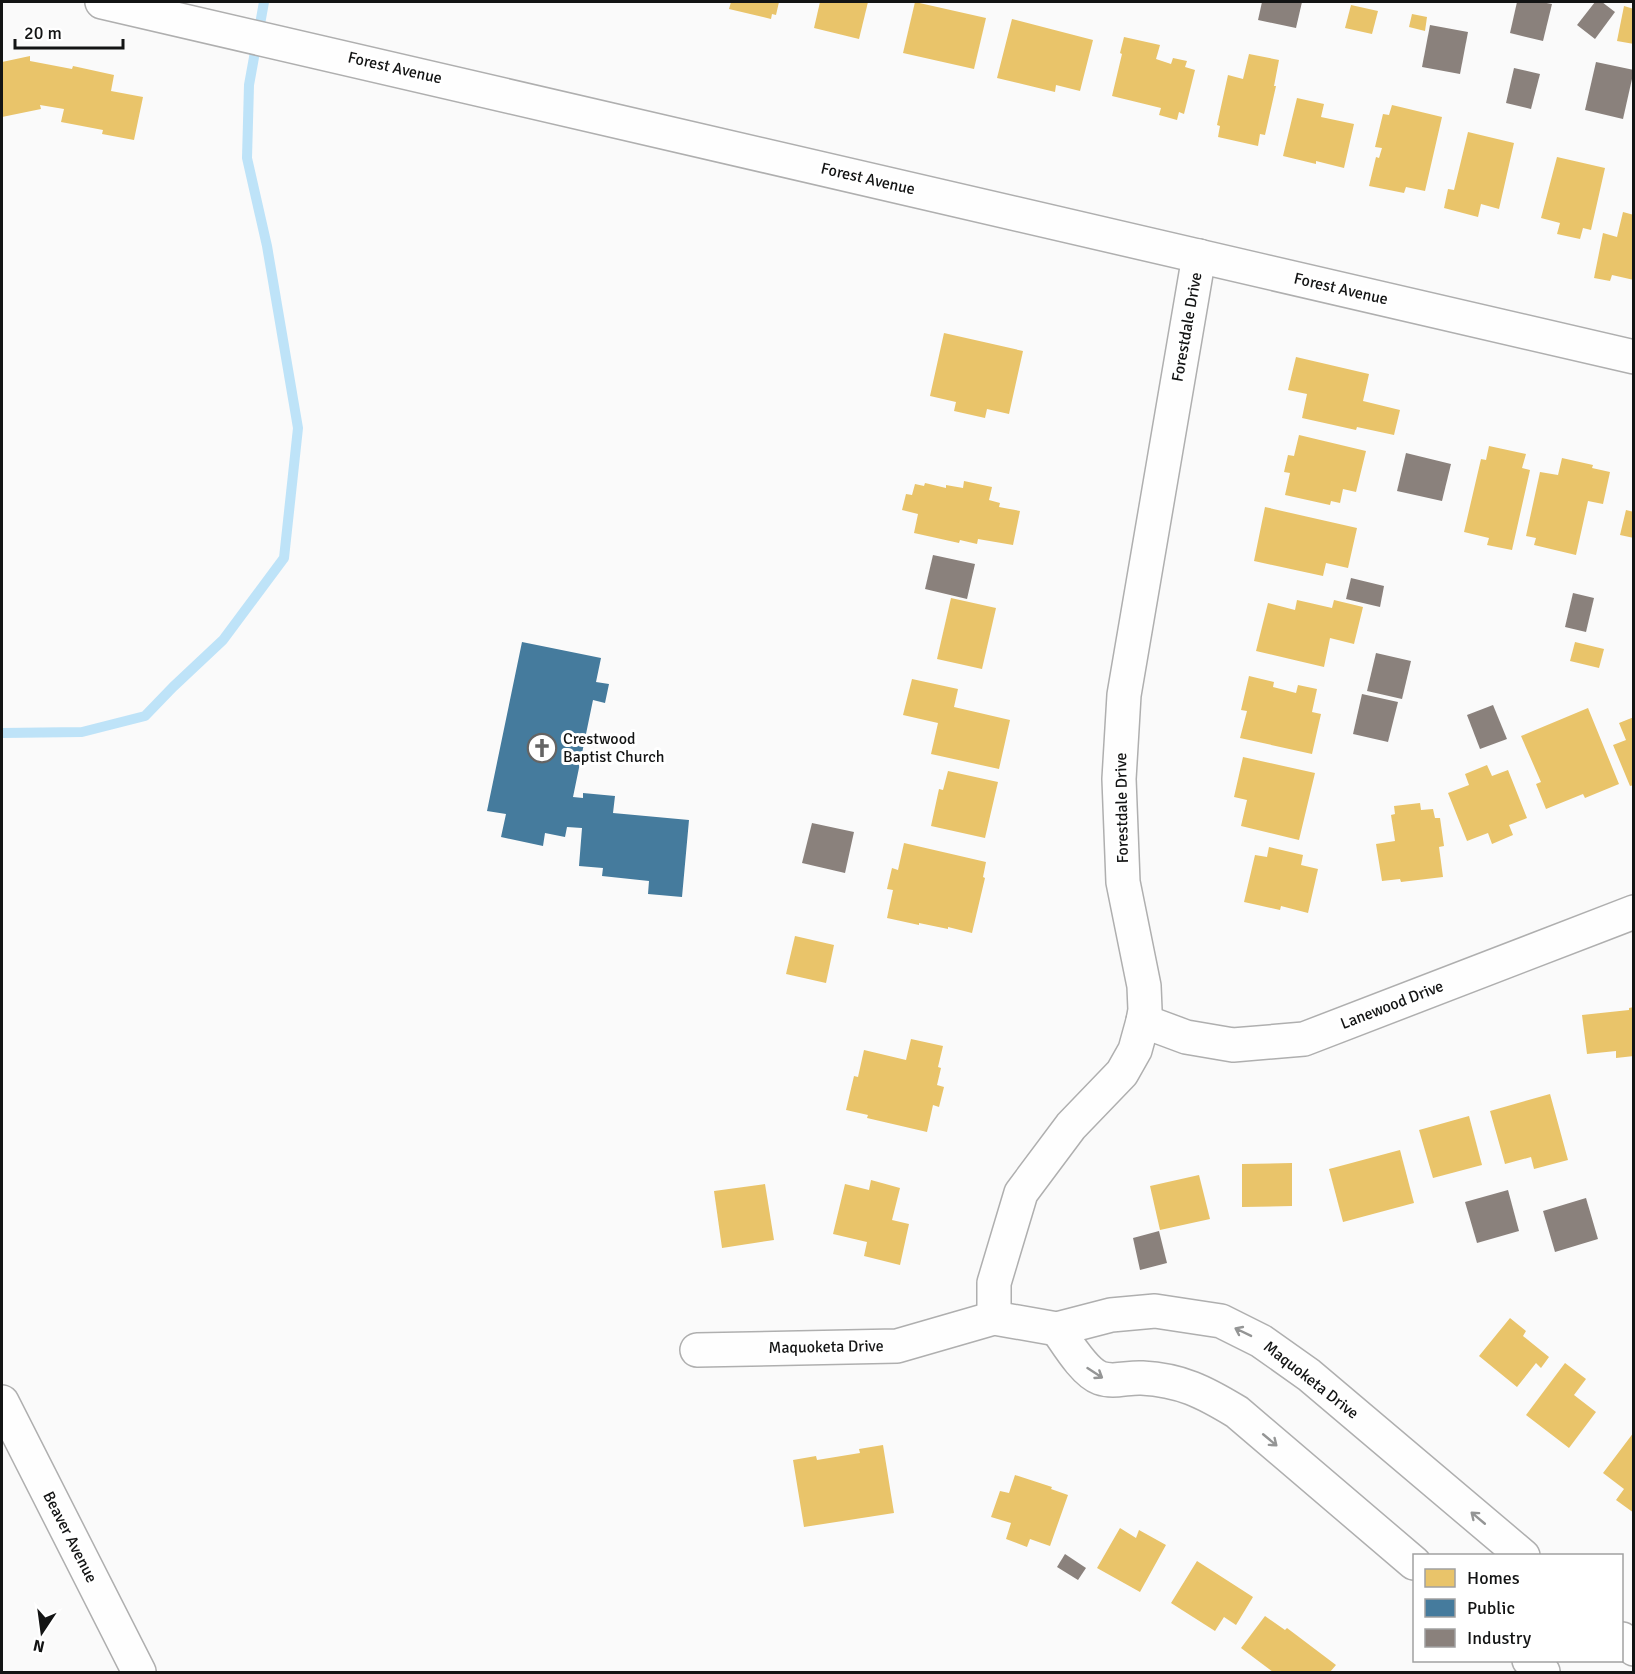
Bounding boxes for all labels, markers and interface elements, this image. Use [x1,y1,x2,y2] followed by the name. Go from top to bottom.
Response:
[15,12,123,50] scale bar
[24,22,62,44] text: 20 m
[346,47,444,89] street label: Forest Avenue
[819,158,917,200] street label: Forest Avenue
[1292,268,1390,310] street label: Forest Avenue
[1168,271,1206,383] street label: Forestdale Drive
[563,729,664,767] place label: Crestwood Baptist Church
[526,732,558,764] church icon: Crestwood Baptist Church
[1111,752,1133,864] street label: Forestdale Drive
[1338,976,1446,1034] street label: Lanewood Drive
[1235,1326,1253,1338] one-way arrow
[768,1336,884,1358] street label: Maquoketa Drive
[1259,1337,1363,1423] street label: Maquoketa Drive
[1086,1367,1103,1380] one-way arrow
[1262,1433,1277,1447] one-way arrow
[38,1488,102,1586] street label: Beaver Avenue
[1471,1511,1486,1525] one-way arrow
[1413,1554,1623,1662] legend
[1467,1567,1520,1589] text: Homes
[1467,1597,1515,1619] text: Public
[12,1602,72,1662] north arrow
[1467,1627,1532,1649] text: Industry
[31,1635,47,1657] text: N

